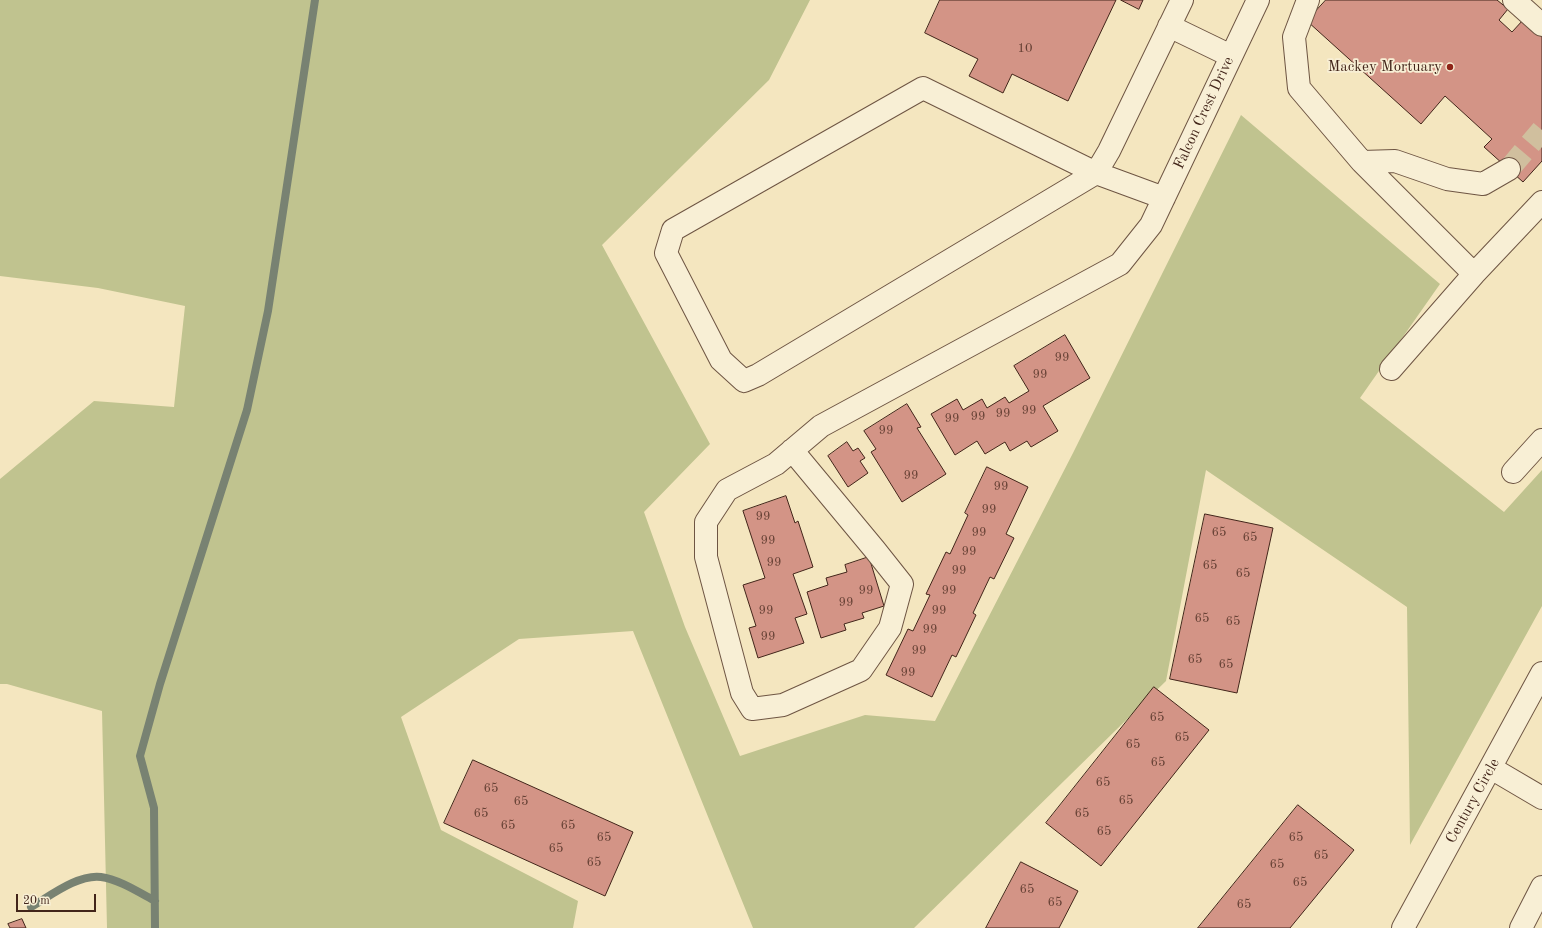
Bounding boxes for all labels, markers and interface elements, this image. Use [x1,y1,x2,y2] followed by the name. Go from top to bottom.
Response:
[1017,41,1033,57] house number: 10
[1170,54,1238,172] street label: Falcon Crest Drive
[1328,58,1442,76] place label: Mackey Mortuary
[1445,62,1455,72] marker: Mackey Mortuary
[1054,350,1070,366] house number: 99
[1032,367,1048,383] house number: 99
[1021,403,1037,419] house number: 99
[995,406,1011,422] house number: 99
[970,409,986,425] house number: 99
[944,411,960,427] house number: 99
[878,423,894,439] house number: 99
[903,468,919,484] house number: 99
[993,479,1009,495] house number: 99
[981,502,997,518] house number: 99
[755,509,771,525] house number: 99
[971,525,987,541] house number: 99
[1211,525,1227,541] house number: 65
[1242,530,1258,546] house number: 65
[760,533,776,549] house number: 99
[961,544,977,560] house number: 99
[766,555,782,571] house number: 99
[1202,558,1218,574] house number: 65
[951,563,967,579] house number: 99
[1235,566,1251,582] house number: 65
[858,583,874,599] house number: 99
[941,583,957,599] house number: 99
[838,595,854,611] house number: 99
[758,603,774,619] house number: 99
[931,603,947,619] house number: 99
[1194,611,1210,627] house number: 65
[1225,614,1241,630] house number: 65
[922,622,938,638] house number: 99
[760,629,776,645] house number: 99
[911,643,927,659] house number: 99
[1187,652,1203,668] house number: 65
[1218,657,1234,673] house number: 65
[900,665,916,681] house number: 99
[1149,710,1165,726] house number: 65
[1174,730,1190,746] house number: 65
[1125,737,1141,753] house number: 65
[1150,755,1166,771] house number: 65
[1442,755,1504,847] street label: Century Circle
[1095,775,1111,791] house number: 65
[483,781,499,797] house number: 65
[1118,793,1134,809] house number: 65
[513,794,529,810] house number: 65
[473,806,489,822] house number: 65
[1074,806,1090,822] house number: 65
[500,818,516,834] house number: 65
[560,818,576,834] house number: 65
[1096,824,1112,840] house number: 65
[596,830,612,846] house number: 65
[1288,830,1304,846] house number: 65
[548,841,564,857] house number: 65
[1313,848,1329,864] house number: 65
[586,855,602,871] house number: 65
[1269,857,1285,873] house number: 65
[1292,875,1308,891] house number: 65
[1019,882,1035,898] house number: 65
[18,886,98,912] scale bar
[23,895,50,907] text: 20 m
[1047,895,1063,911] house number: 65
[1236,897,1252,913] house number: 65

